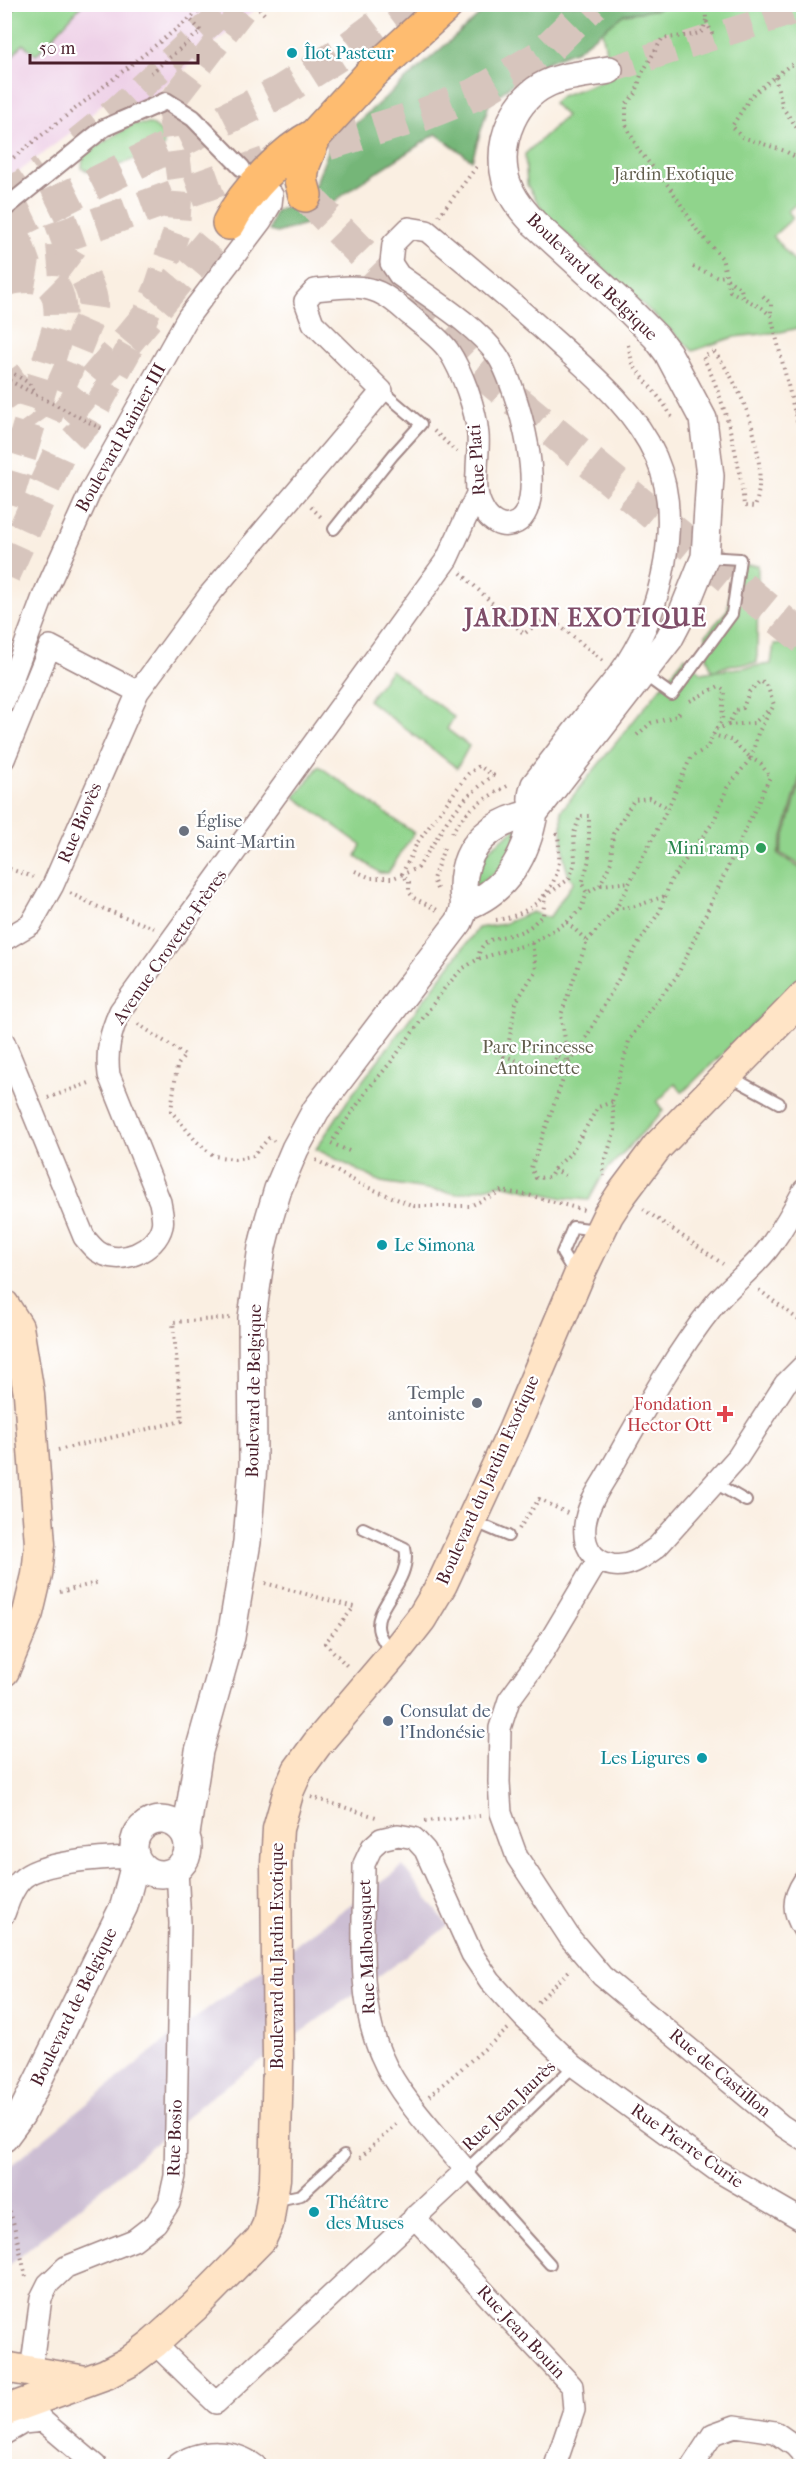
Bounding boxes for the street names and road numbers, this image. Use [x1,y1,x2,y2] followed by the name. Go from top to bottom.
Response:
[522,209,662,345] street label: Boulevard de Belgique
[71,360,171,516] street label: Boulevard Rainier III
[464,423,490,496] street label: Rue Plati
[54,779,107,866] street label: Rue Biovès
[108,865,231,1029] street label: Avenue Crovetto-Frères
[242,1304,266,1478] street label: Boulevard de Belgique
[432,1372,544,1588] street label: Boulevard du Jardin Exotique
[267,1842,288,2070] street label: Boulevard du Jardin Exotique
[354,1878,380,2015] street label: Rue Malbousquet
[26,1924,122,2090] street label: Boulevard de Belgique
[665,2024,776,2122] street label: Rue de Castillon
[458,2056,560,2156] street label: Rue Jean Jaurès
[163,2099,187,2177] street label: Rue Bosio
[627,2099,747,2193] street label: Rue Pierre Curie
[472,2281,570,2384] street label: Rue Jean Bouin

